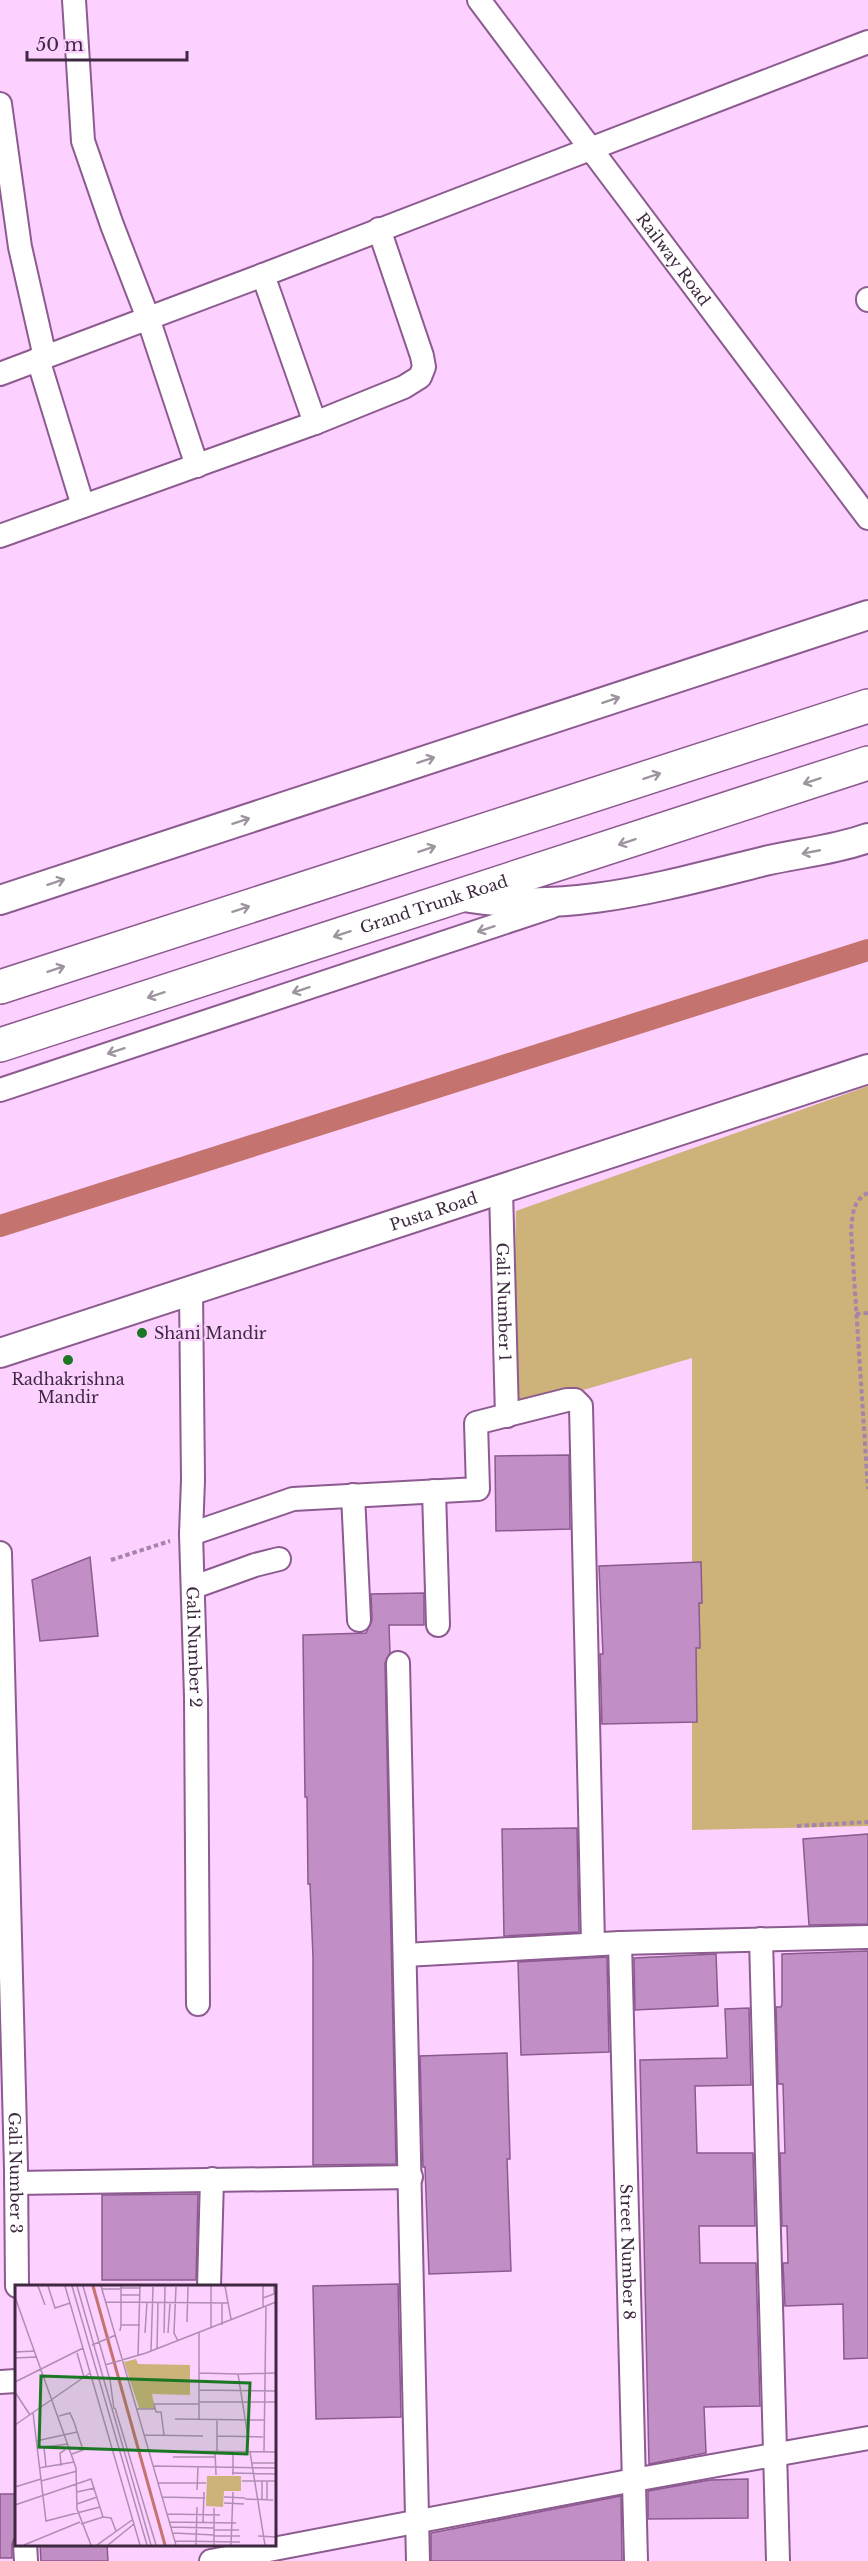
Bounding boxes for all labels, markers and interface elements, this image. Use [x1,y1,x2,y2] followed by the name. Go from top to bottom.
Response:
[27,24,188,62] scale bar
[36,34,84,56] text: 50 m
[632,209,715,310] street label: Railway Road
[601,693,620,704] one-way arrow
[416,754,435,765] one-way arrow
[642,770,661,781] one-way arrow
[803,776,822,787] one-way arrow
[231,815,250,826] one-way arrow
[618,837,637,848] one-way arrow
[417,843,436,854] one-way arrow
[802,847,822,858] one-way arrow
[357,871,510,937] street label: Grand Trunk Road
[46,876,65,887] one-way arrow
[231,903,250,914] one-way arrow
[477,924,496,935] one-way arrow
[333,930,352,941] one-way arrow
[46,963,65,974] one-way arrow
[292,985,311,996] one-way arrow
[147,990,166,1001] one-way arrow
[107,1047,126,1058] one-way arrow
[387,1187,480,1235] street label: Pusta Road
[492,1242,516,1362] street label: Gali Number 1
[154,1323,267,1343] place label: Shani Mandir
[135,1326,149,1340] marker: Shani Mandir
[61,1353,75,1367] marker: Radhakrishna Mandir
[11,1369,125,1407] place label: Radhakrishna Mandir
[183,1586,206,1708] street label: Gali Number 2
[5,2112,27,2234] street label: Gali Number 3
[616,2184,640,2320] street label: Street Number 8
[15,2285,276,2546] inset map

